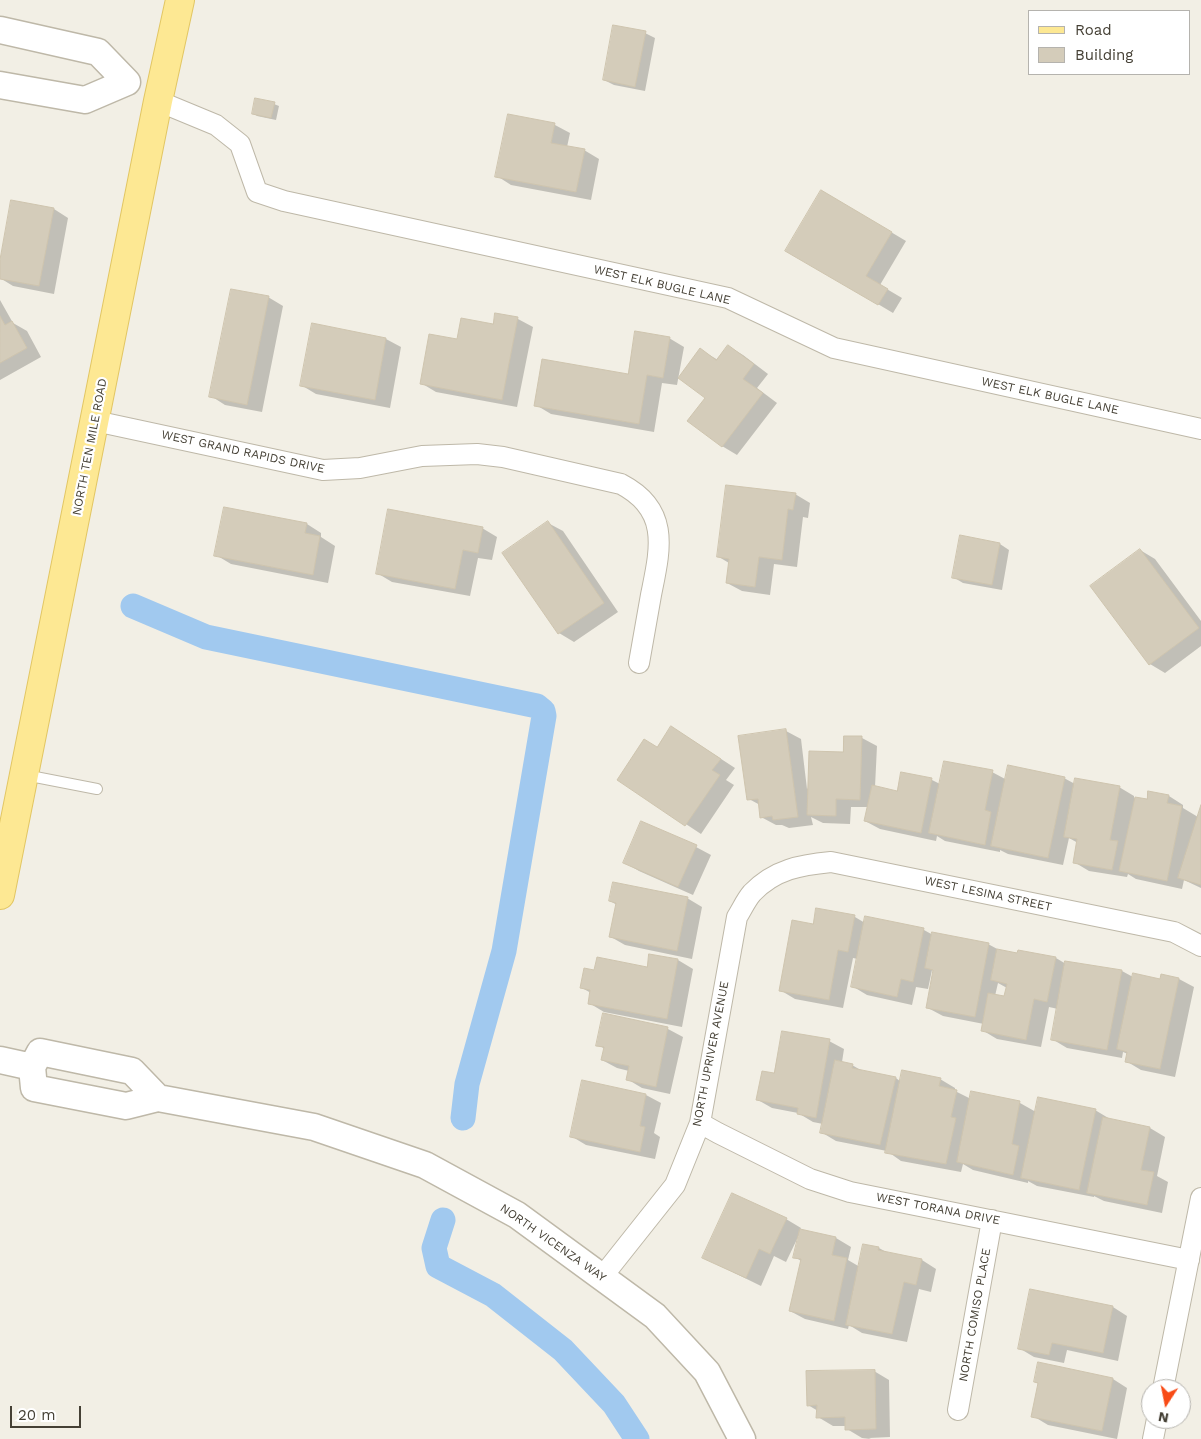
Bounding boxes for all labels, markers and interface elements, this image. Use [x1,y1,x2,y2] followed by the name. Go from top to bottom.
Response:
[1028,10,1191,75] legend
[1075,21,1112,39] text: Road
[1075,46,1133,64] text: Building
[592,262,732,308] street label: WEST ELK BUGLE LANE
[980,374,1120,418] street label: WEST ELK BUGLE LANE
[70,377,110,517] street label: NORTH TEN MILE ROAD
[160,428,326,476] street label: WEST GRAND RAPIDS DRIVE
[923,873,1053,915] street label: WEST LESINA STREET
[690,980,732,1128] street label: NORTH UPRIVER AVENUE
[875,1190,1001,1228] street label: WEST TORANA DRIVE
[497,1201,609,1285] street label: NORTH VICENZA WAY
[956,1247,994,1383] street label: NORTH COMISO PLACE
[1141,1379,1191,1429] north arrow
[12,1396,84,1428] scale bar
[18,1406,56,1424] text: 20 m
[1157,1409,1170,1427] text: N

